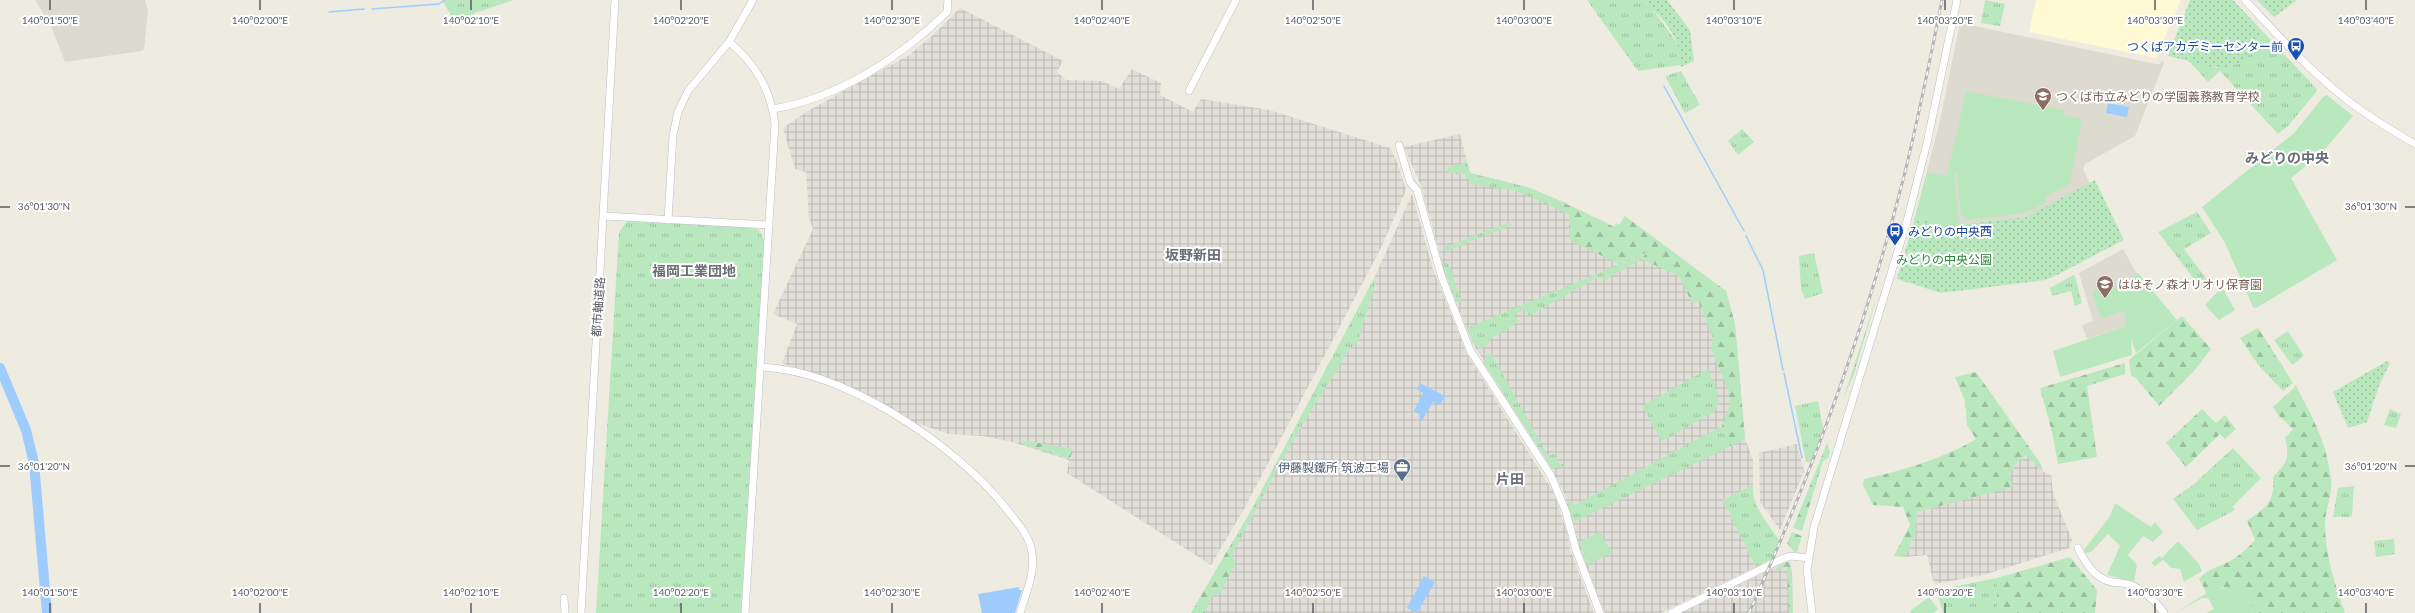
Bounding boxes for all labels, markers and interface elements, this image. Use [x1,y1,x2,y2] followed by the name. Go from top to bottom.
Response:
[22,14,78,26] text: 140°01'50"E
[232,14,288,26] text: 140°02'00"E
[443,14,499,26] text: 140°02'10"E
[653,14,709,26] text: 140°02'20"E
[864,14,920,26] text: 140°02'30"E
[1074,14,1130,26] text: 140°02'40"E
[1285,14,1341,26] text: 140°02'50"E
[1496,14,1552,26] text: 140°03'00"E
[1706,14,1762,26] text: 140°03'10"E
[1917,14,1973,26] text: 140°03'20"E
[2127,14,2183,26] text: 140°03'30"E
[2338,14,2394,26] text: 140°03'40"E
[2286,36,2306,61] bus stop icon: つくばアカデミーセンター前
[2127,39,2283,54] place label: つくばアカデミーセンター前
[2033,86,2053,111] school or university icon: つくば市立みどりの学園義務教育学校
[2056,89,2260,104] place label: つくば市立みどりの学園義務教育学校
[2245,149,2329,166] district label: みどりの中央
[18,200,70,212] text: 36°01'30"N
[2345,200,2397,212] text: 36°01'30"N
[1885,221,1905,246] bus stop icon: みどりの中央西
[1908,224,1992,239] place label: みどりの中央西
[1165,246,1221,263] district label: 坂野新田
[1896,252,1992,267] park label: みどりの中央公園
[652,262,736,279] district label: 福岡工業団地
[2095,274,2115,299] school or university icon: ははそノ森オリオリ保育園
[588,277,608,337] street label: 都市軸道路
[2118,277,2262,292] place label: ははそノ森オリオリ保育園
[1392,457,1412,482] office icon: 伊藤製鐵所 筑波工場
[18,460,70,472] text: 36°01'20"N
[1278,460,1389,475] place label: 伊藤製鐵所 筑波工場
[2345,460,2397,472] text: 36°01'20"N
[1496,470,1524,487] district label: 片田
[22,586,78,598] text: 140°01'50"E
[232,586,288,598] text: 140°02'00"E
[443,586,499,598] text: 140°02'10"E
[653,586,709,598] text: 140°02'20"E
[864,586,920,598] text: 140°02'30"E
[1074,586,1130,598] text: 140°02'40"E
[1285,586,1341,598] text: 140°02'50"E
[1496,586,1552,598] text: 140°03'00"E
[1706,586,1762,598] text: 140°03'10"E
[1917,586,1973,598] text: 140°03'20"E
[2127,586,2183,598] text: 140°03'30"E
[2338,586,2394,598] text: 140°03'40"E

